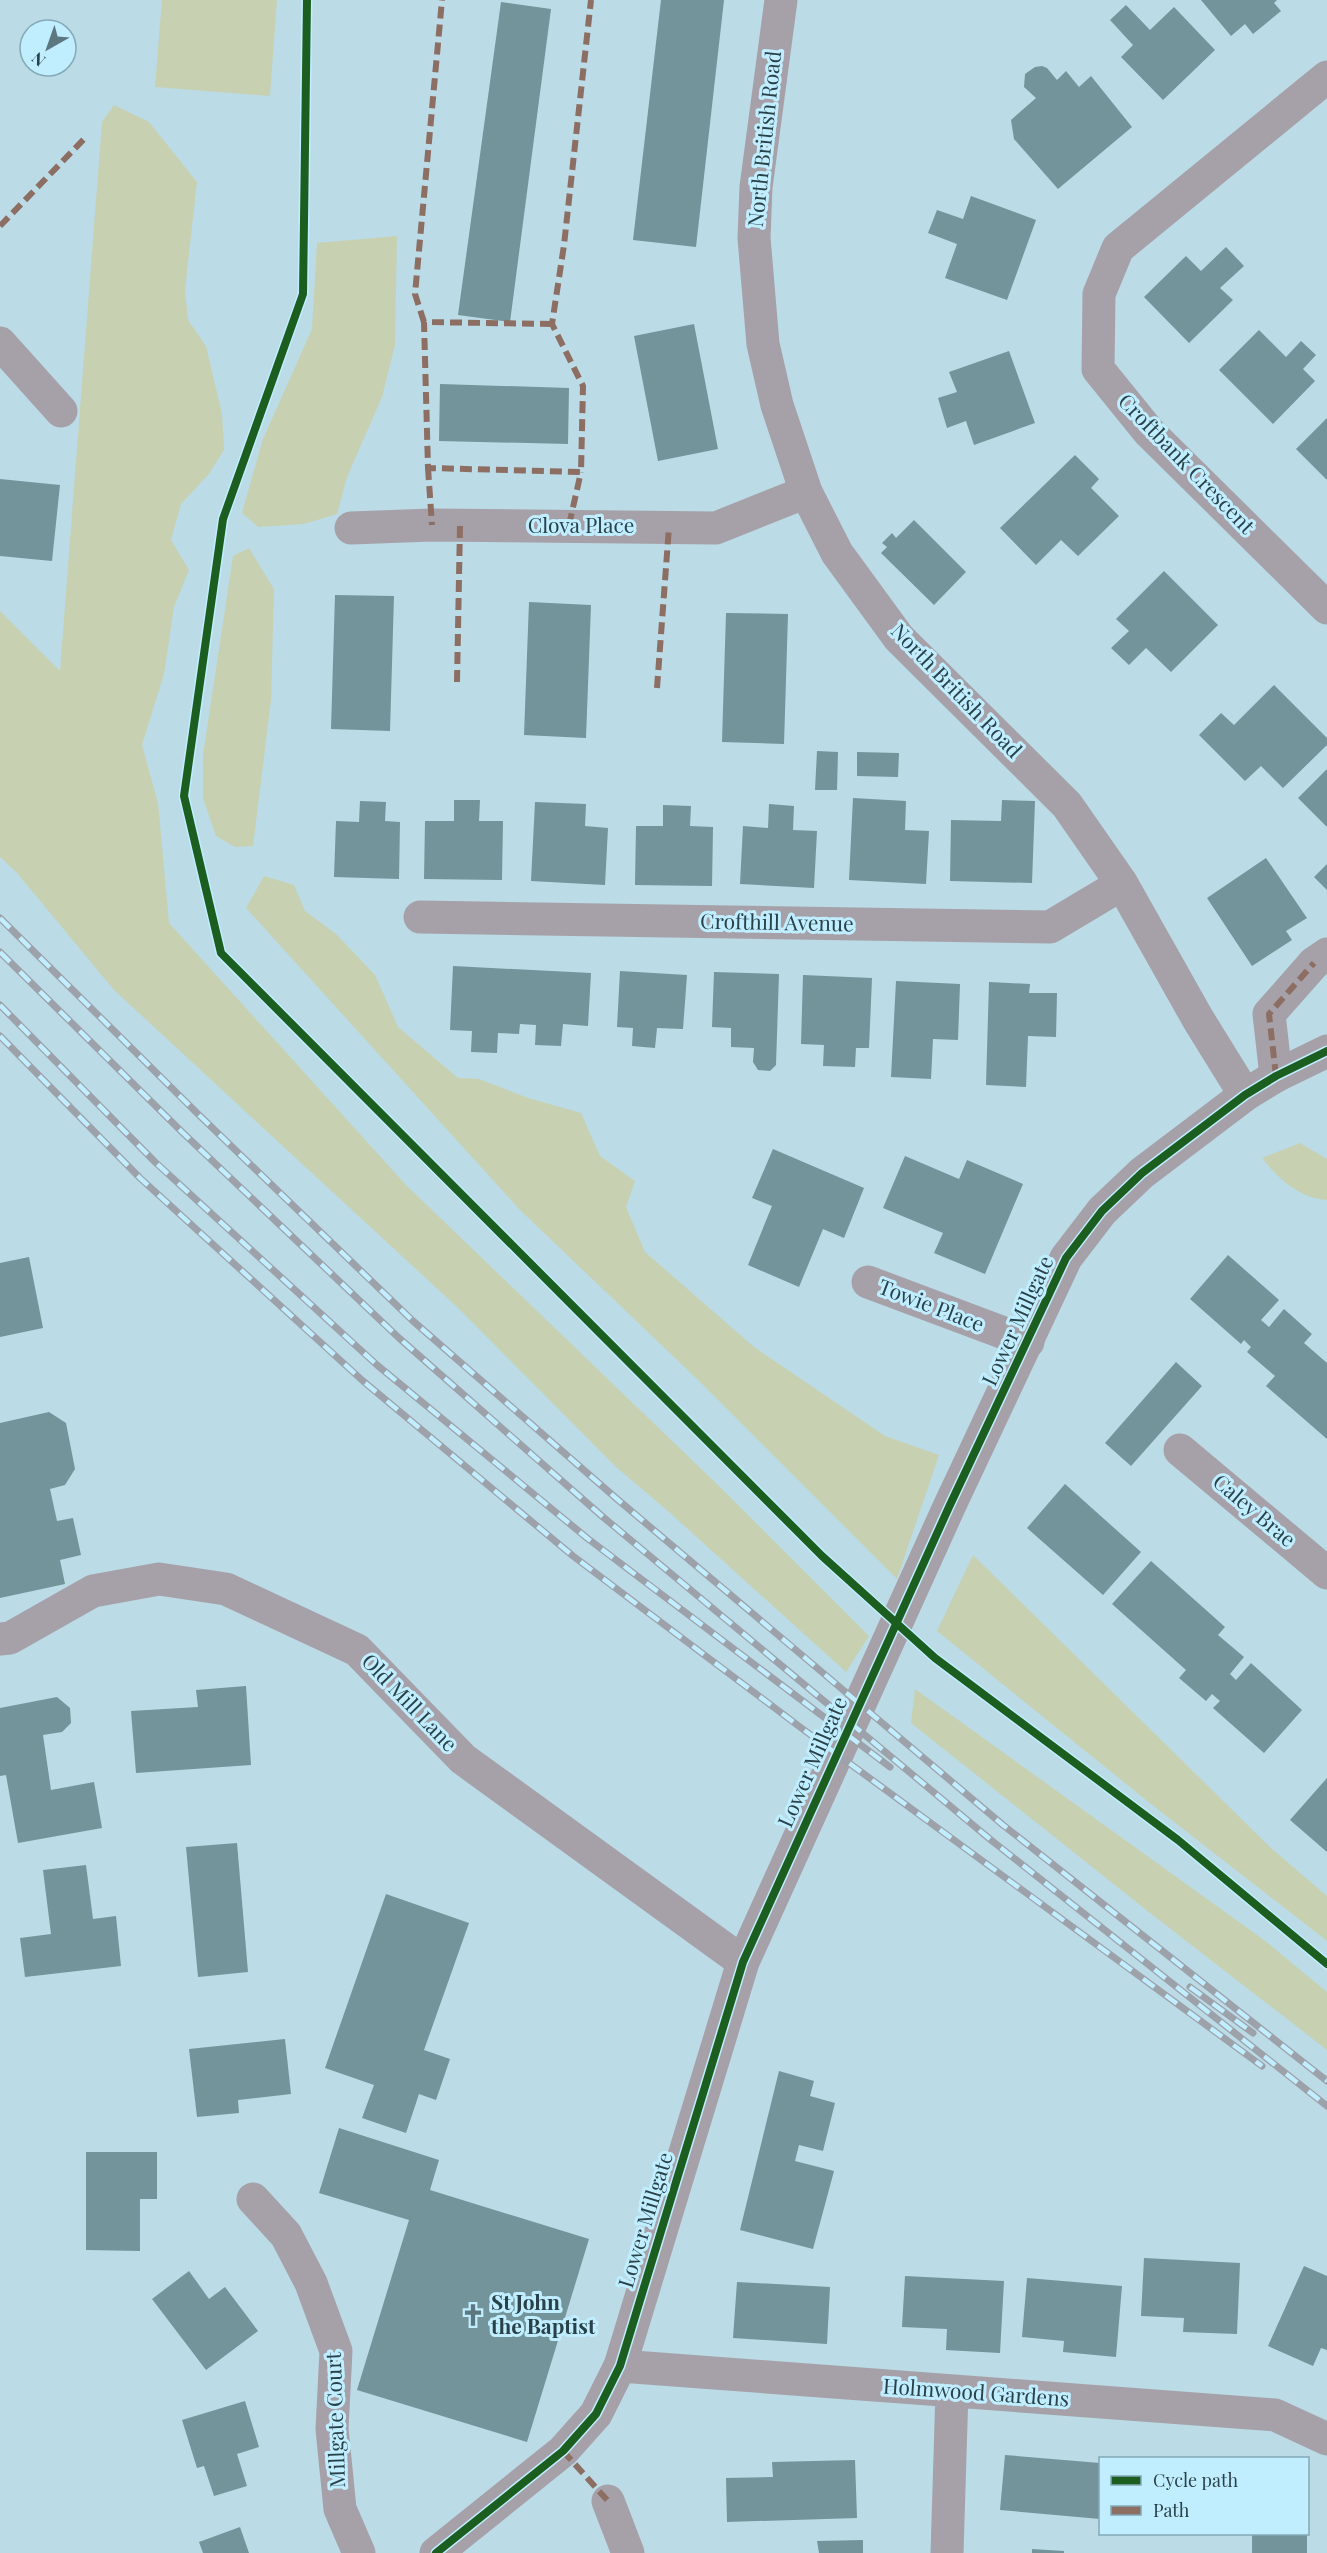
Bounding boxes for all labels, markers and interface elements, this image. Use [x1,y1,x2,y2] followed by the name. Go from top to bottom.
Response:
[18,18,78,78] north arrow
[27,48,49,72] text: N
[740,49,786,228] street label: North British Road
[1113,386,1262,539] street label: Croftbank Crescent
[528,510,634,538] street label: Clova Place
[886,616,1029,763] street label: North British Road
[700,906,854,936] street label: Crofthill Avenue
[974,1251,1059,1390] street label: Lower Millgate
[875,1271,989,1337] street label: Towie Place
[1208,1467,1303,1552] street label: Caley Brae
[357,1646,464,1757] street label: Old Mill Lane
[770,1691,852,1831] street label: Lower Millgate
[610,2148,678,2291] street label: Lower Millgate
[490,2287,596,2339] place label: St John the Baptist
[460,2302,486,2328] church icon: St John the Baptist
[318,2351,350,2489] street label: Millgate Court
[882,2371,1070,2411] street label: Holmwood Gardens
[1099,2457,1309,2535] legend
[1153,2468,1238,2492] text: Cycle path
[1153,2498,1190,2522] text: Path

